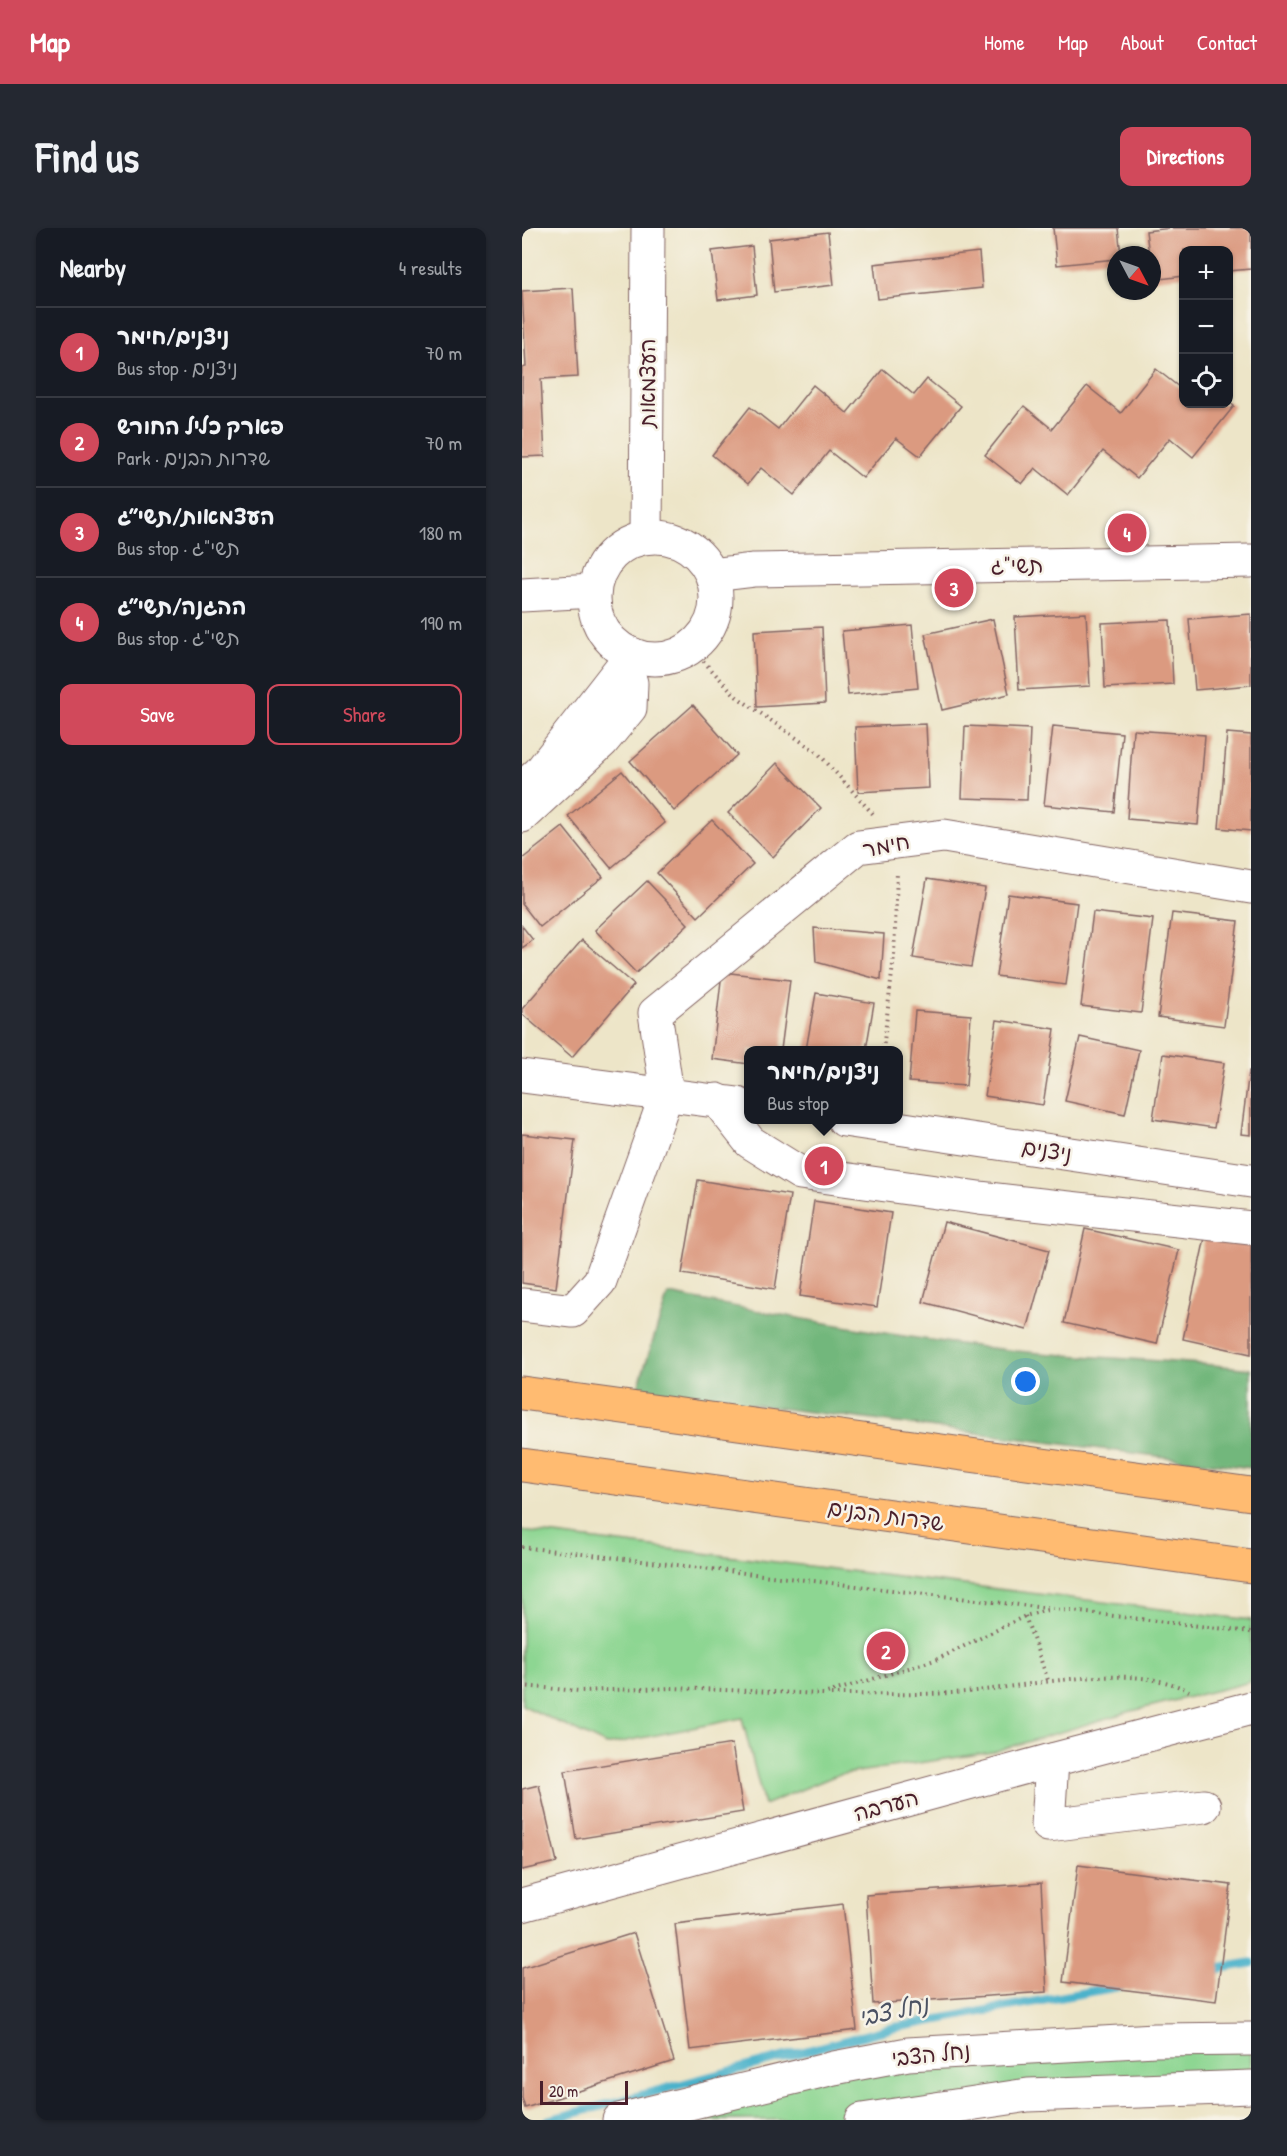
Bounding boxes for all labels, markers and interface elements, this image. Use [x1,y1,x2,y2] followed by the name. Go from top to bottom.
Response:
[30,23,70,61] text: Map
[984,28,1025,57] text: Home
[1058,28,1088,57] text: Map
[1121,28,1164,57] text: About
[1197,28,1257,57] text: Contact
[1120,127,1251,186] button: Directions
[36,128,139,185] text: Find us
[1107,246,1161,300] north arrow
[1179,246,1233,408] map controls
[1179,246,1233,300] button: +
[60,250,126,285] text: Nearby
[399,254,462,281] text: 4 results
[1179,300,1233,354] button: −
[117,321,229,351] text: ניצנים/חימר
[632,338,662,430] street label: העצמאות
[76,339,83,366] text: 1
[425,339,462,366] text: 70 m
[117,354,238,381] text: Bus stop · ניצנים
[1179,354,1233,408] button: locate
[117,411,284,441] text: פארק כליל החורש
[75,429,84,456] text: 2
[425,429,462,456] text: 70 m
[117,444,270,471] text: Park · שדרות הבנים
[117,501,275,531] text: העצמאות/תשי״ג
[1108,510,1146,556] pin: 4
[75,519,84,546] text: 3
[419,519,462,546] text: 180 m
[117,534,240,561] text: Bus stop · תשי"ג
[990,550,1044,580] street label: תשי"ג
[934,566,974,610] pin: 3
[117,591,246,621] text: ההגנה/תשי״ג
[76,609,83,636] text: 4
[420,609,462,636] text: 190 m
[117,624,240,651] text: Bus stop · תשי"ג
[60,684,255,745] button: Save
[267,684,462,745] button: Share
[860,826,912,864] street label: חימר
[744,1046,903,1124] popup
[767,1056,880,1086] text: ניצנים/חימר
[767,1089,829,1116] text: Bus stop
[1020,1131,1074,1169] street label: ניצנים
[804,1144,844,1188] pin: 1
[1011,1367,1040,1396] your location
[826,1492,946,1538] street label: שדרות הבנים
[866,1628,906,1674] pin: 2
[850,1782,922,1828] street label: הערבה
[855,1987,933,2033] water label: נחל צבי
[890,2035,972,2073] street label: נחל הצבי
[540,2078,628,2106] scale bar
[549,2080,578,2102] text: 20 m

